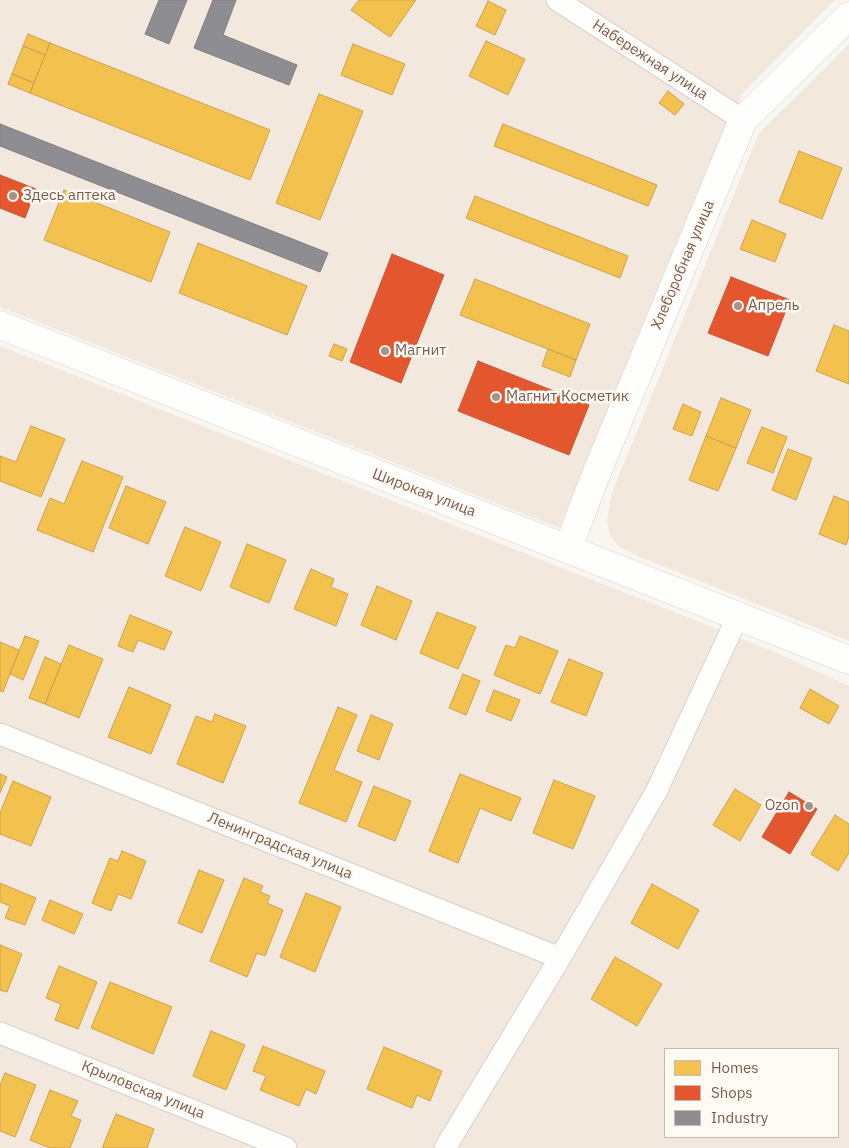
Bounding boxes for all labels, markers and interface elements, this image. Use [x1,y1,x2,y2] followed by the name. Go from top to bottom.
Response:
[589,16,711,104] street label: Набережная улица
[23,187,116,205] place label: Здесь аптека
[7,190,19,202] marker: Здесь аптека
[648,198,718,332] street label: Хлеборобная улица
[748,297,799,315] place label: Апрель
[732,300,744,312] marker: Апрель
[395,342,446,360] place label: Магнит
[379,345,391,357] marker: Магнит
[506,388,629,406] place label: Магнит Косметик
[490,391,502,403] marker: Магнит Косметик
[370,465,478,521] street label: Широкая улица
[765,797,799,815] place label: Ozon
[803,800,815,812] marker: Ozon
[205,809,355,883] street label: Ленинградская улица
[664,1048,839,1138] legend
[79,1057,207,1123] street label: Крыловская улица
[711,1058,759,1077] text: Homes
[711,1083,753,1102] text: Shops
[711,1108,768,1127] text: Industry

